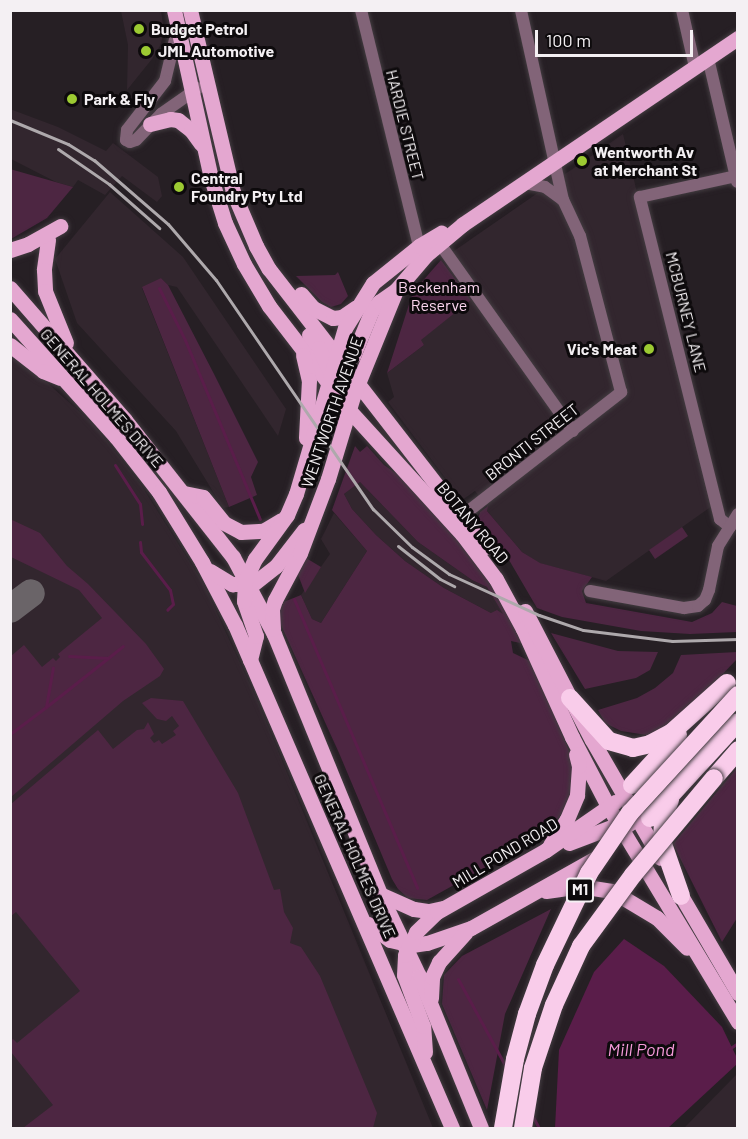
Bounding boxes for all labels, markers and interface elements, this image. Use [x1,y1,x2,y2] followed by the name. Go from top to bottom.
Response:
[538,18,696,56] scale bar
[151,19,248,39] place label: Budget Petrol
[132,22,146,36] marker: Budget Petrol
[546,29,591,51] text: 100 m
[158,41,274,61] place label: JML Automotive
[139,44,153,58] marker: JML Automotive
[382,68,428,182] street label: HARDIE STREET
[84,89,155,109] place label: Park & Fly
[65,92,79,106] marker: Park & Fly
[594,142,697,180] place label: Wentworth Av at Merchant St
[575,154,589,168] marker: Wentworth Av at Merchant St
[191,168,303,206] place label: Central Foundry Pty Ltd
[172,180,186,194] marker: Central Foundry Pty Ltd
[662,250,710,374] street label: MCBURNEY LANE
[398,277,480,315] park label: Beckenham Reserve
[36,325,168,471] street label: GENERAL HOLMES DRIVE
[297,334,367,490] street label: WENTWORTH AVENUE
[567,339,637,359] place label: Vic's Meat
[642,342,656,356] marker: Vic's Meat
[481,400,583,484] street label: BRONTI STREET
[433,478,513,568] street label: BOTANY ROAD
[310,771,400,941] street label: GENERAL HOLMES DRIVE
[449,814,561,892] street label: MILL POND ROAD
[565,878,595,902] road number: M1
[608,1038,674,1060] water label: Mill Pond

